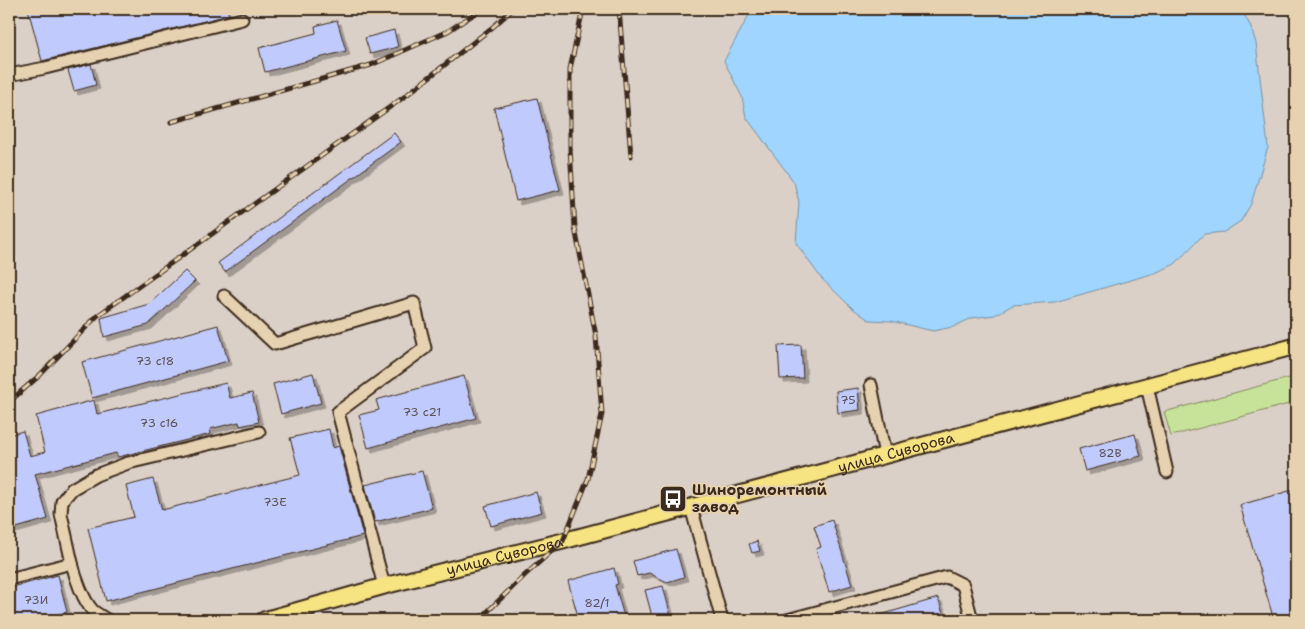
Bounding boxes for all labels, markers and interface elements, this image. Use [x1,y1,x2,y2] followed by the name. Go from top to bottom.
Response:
[136,353,174,369] house number: 73 с18
[840,392,856,408] house number: 75
[403,404,441,420] house number: 73 с21
[140,415,178,431] house number: 73 с16
[836,427,957,477] street label: улица Суворова
[1098,445,1122,461] house number: 82В
[692,480,828,517] place label: Шиноремонтный завод
[658,484,688,514] bus stop icon: Шиноремонтный завод
[263,494,287,510] house number: 73Е
[444,531,566,580] street label: улица Суворова
[24,592,48,608] house number: 73И
[584,595,610,611] house number: 82/1

